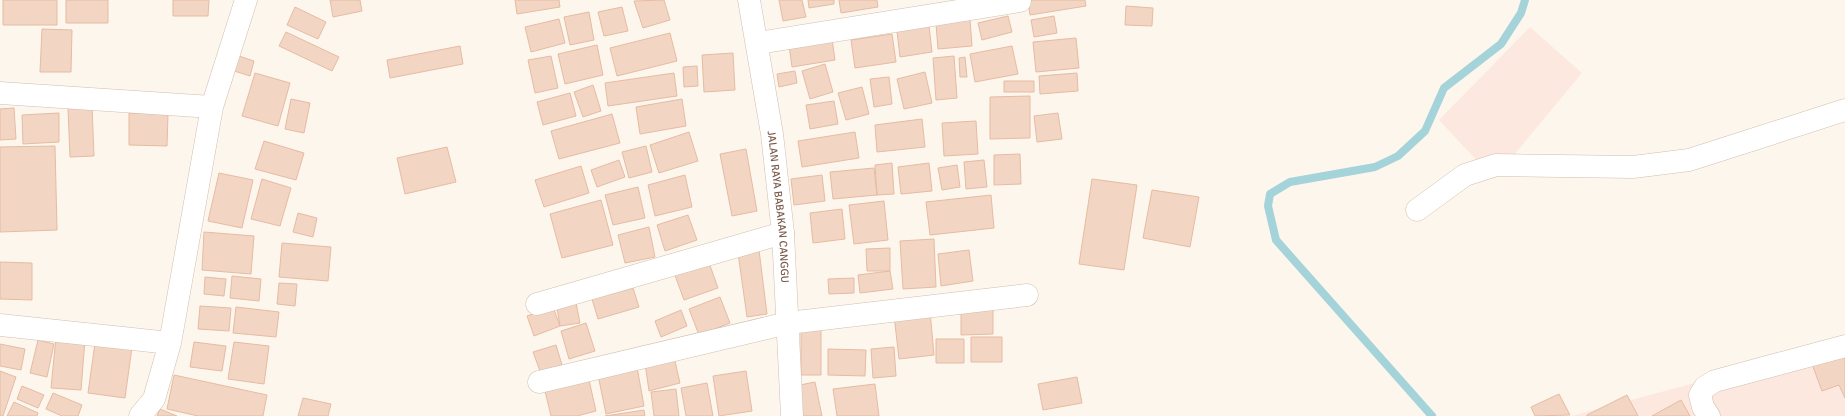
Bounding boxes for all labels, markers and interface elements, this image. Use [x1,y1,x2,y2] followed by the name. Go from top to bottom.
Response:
[765,129,792,283] street label: JALAN RAYA BABAKAN CANGGU

